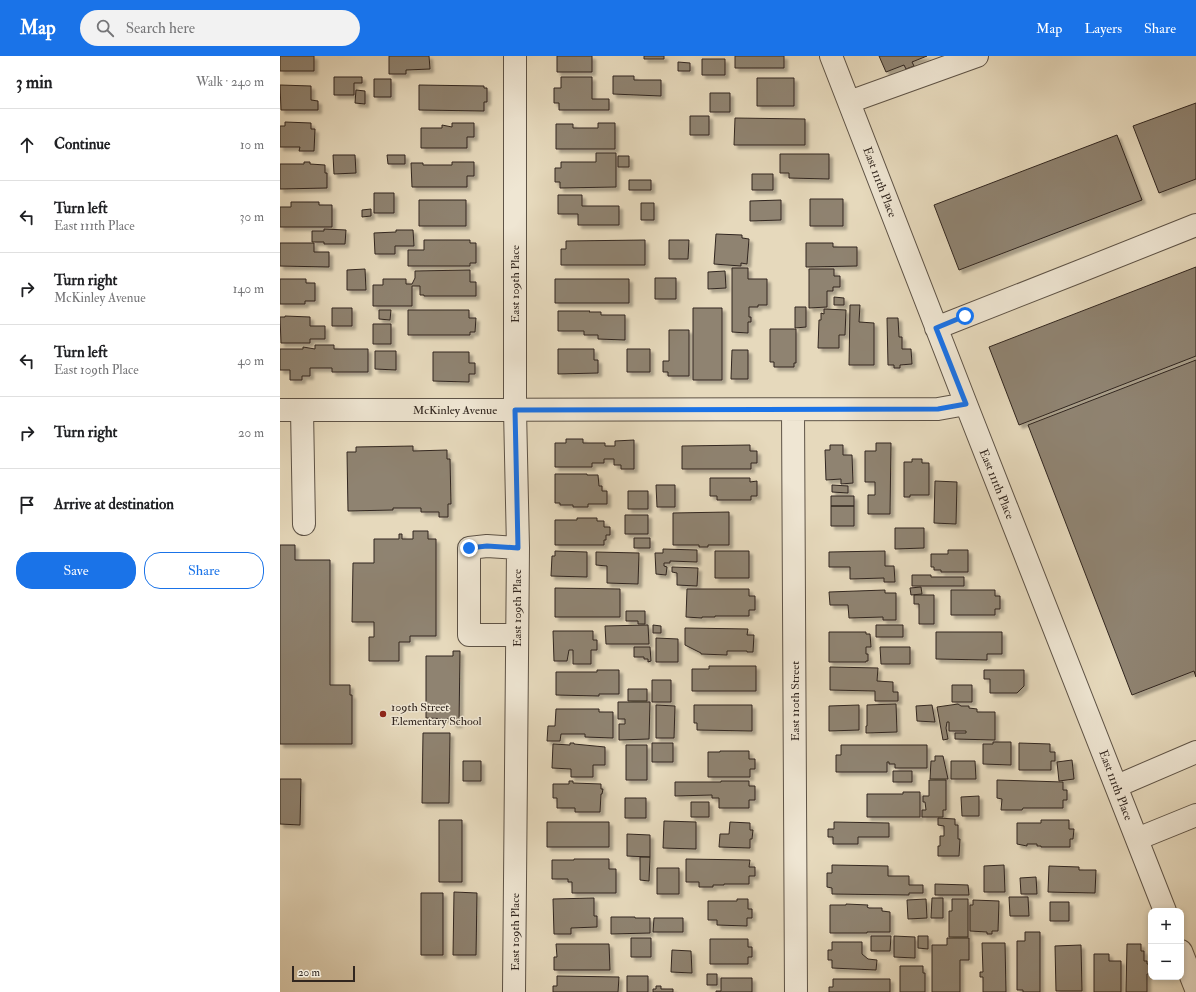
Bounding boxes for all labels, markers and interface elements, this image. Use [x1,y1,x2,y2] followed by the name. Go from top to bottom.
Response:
[80,10,360,46] search box
[20,16,56,40] text: Map
[94,17,116,39] icon: search
[126,19,195,38] text: Search here
[1036,20,1062,37] text: Map
[1084,20,1122,37] text: Layers
[1144,20,1176,37] text: Share
[16,72,53,93] text: 3 min
[196,74,264,90] text: Walk · 240 m
[16,134,38,156] icon: ahead
[54,135,110,154] text: Continue
[240,137,264,153] text: 10 m
[859,145,900,220] street label: East 111th Place
[54,199,108,218] text: Turn left
[16,206,38,228] icon: left
[240,209,264,225] text: 30 m
[54,218,135,234] text: East 111th Place
[508,245,523,323] street label: East 109th Place
[54,271,117,290] text: Turn right
[16,278,38,300] icon: right
[233,281,264,297] text: 140 m
[54,290,146,306] text: McKinley Avenue
[956,307,974,325] route start
[54,343,108,362] text: Turn left
[16,350,38,372] icon: left
[238,353,264,369] text: 40 m
[54,362,139,378] text: East 109th Place
[413,403,497,418] street label: McKinley Avenue
[16,422,38,444] icon: right
[54,423,117,442] text: Turn right
[238,425,264,441] text: 20 m
[976,447,1017,522] street label: East 111th Place
[16,494,38,516] icon: arrive
[54,495,174,514] text: Arrive at destination
[460,539,478,557] route end
[16,552,136,589] button: Save
[144,552,264,589] button: Share
[510,569,525,647] street label: East 109th Place
[788,661,803,741] street label: East 110th Street
[391,700,482,729] place label: 109th Street Elementary School
[378,709,388,719] marker: 109th Street Elementary School
[1095,748,1136,823] street label: East 111th Place
[508,893,523,971] street label: East 109th Place
[1148,908,1184,980] map controls
[1148,908,1184,944] button: +
[1148,944,1184,980] button: −
[292,964,355,983] scale bar
[298,966,320,979] text: 20 m

